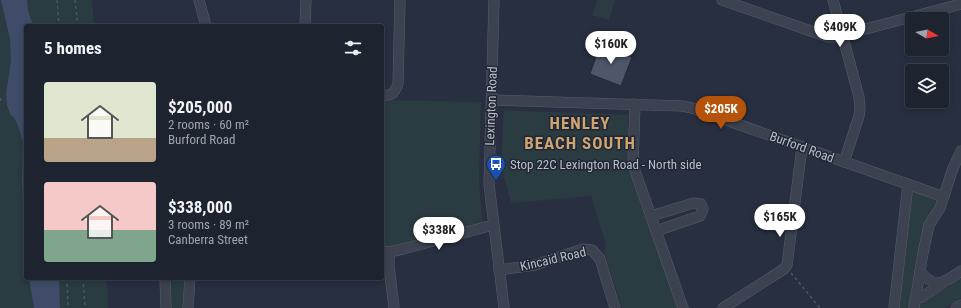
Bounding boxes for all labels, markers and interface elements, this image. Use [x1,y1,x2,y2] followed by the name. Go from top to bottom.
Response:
[905,12,949,56] north arrow
[905,12,949,108] map controls
[812,14,868,48] pin: $409K
[823,19,857,34] text: $409K
[583,31,639,65] pin: $160K
[594,36,628,51] text: $160K
[342,37,364,59] icon: filters
[44,38,102,58] text: 5 homes
[905,64,949,108] button: layers
[482,66,500,146] street label: Lexington Road
[693,96,749,130] pin: $205K
[168,97,232,117] text: $205,000
[76,98,124,146] icon: home
[704,101,738,116] text: $205K
[524,113,636,153] district label: HENLEY BEACH SOUTH
[168,117,249,132] text: 2 rooms · 60 m²
[768,128,836,166] street label: Burford Road
[168,132,235,147] text: Burford Road
[485,153,507,181] bus stop icon: Stop 22C Lexington Road - North side
[510,157,701,172] place label: Stop 22C Lexington Road - North side
[168,197,232,217] text: $338,000
[76,198,124,246] icon: home
[752,204,808,238] pin: $165K
[763,209,797,224] text: $165K
[168,217,249,232] text: 3 rooms · 89 m²
[411,217,467,251] pin: $338K
[422,222,456,237] text: $338K
[168,232,248,247] text: Canberra Street
[519,244,587,274] street label: Kincaid Road

